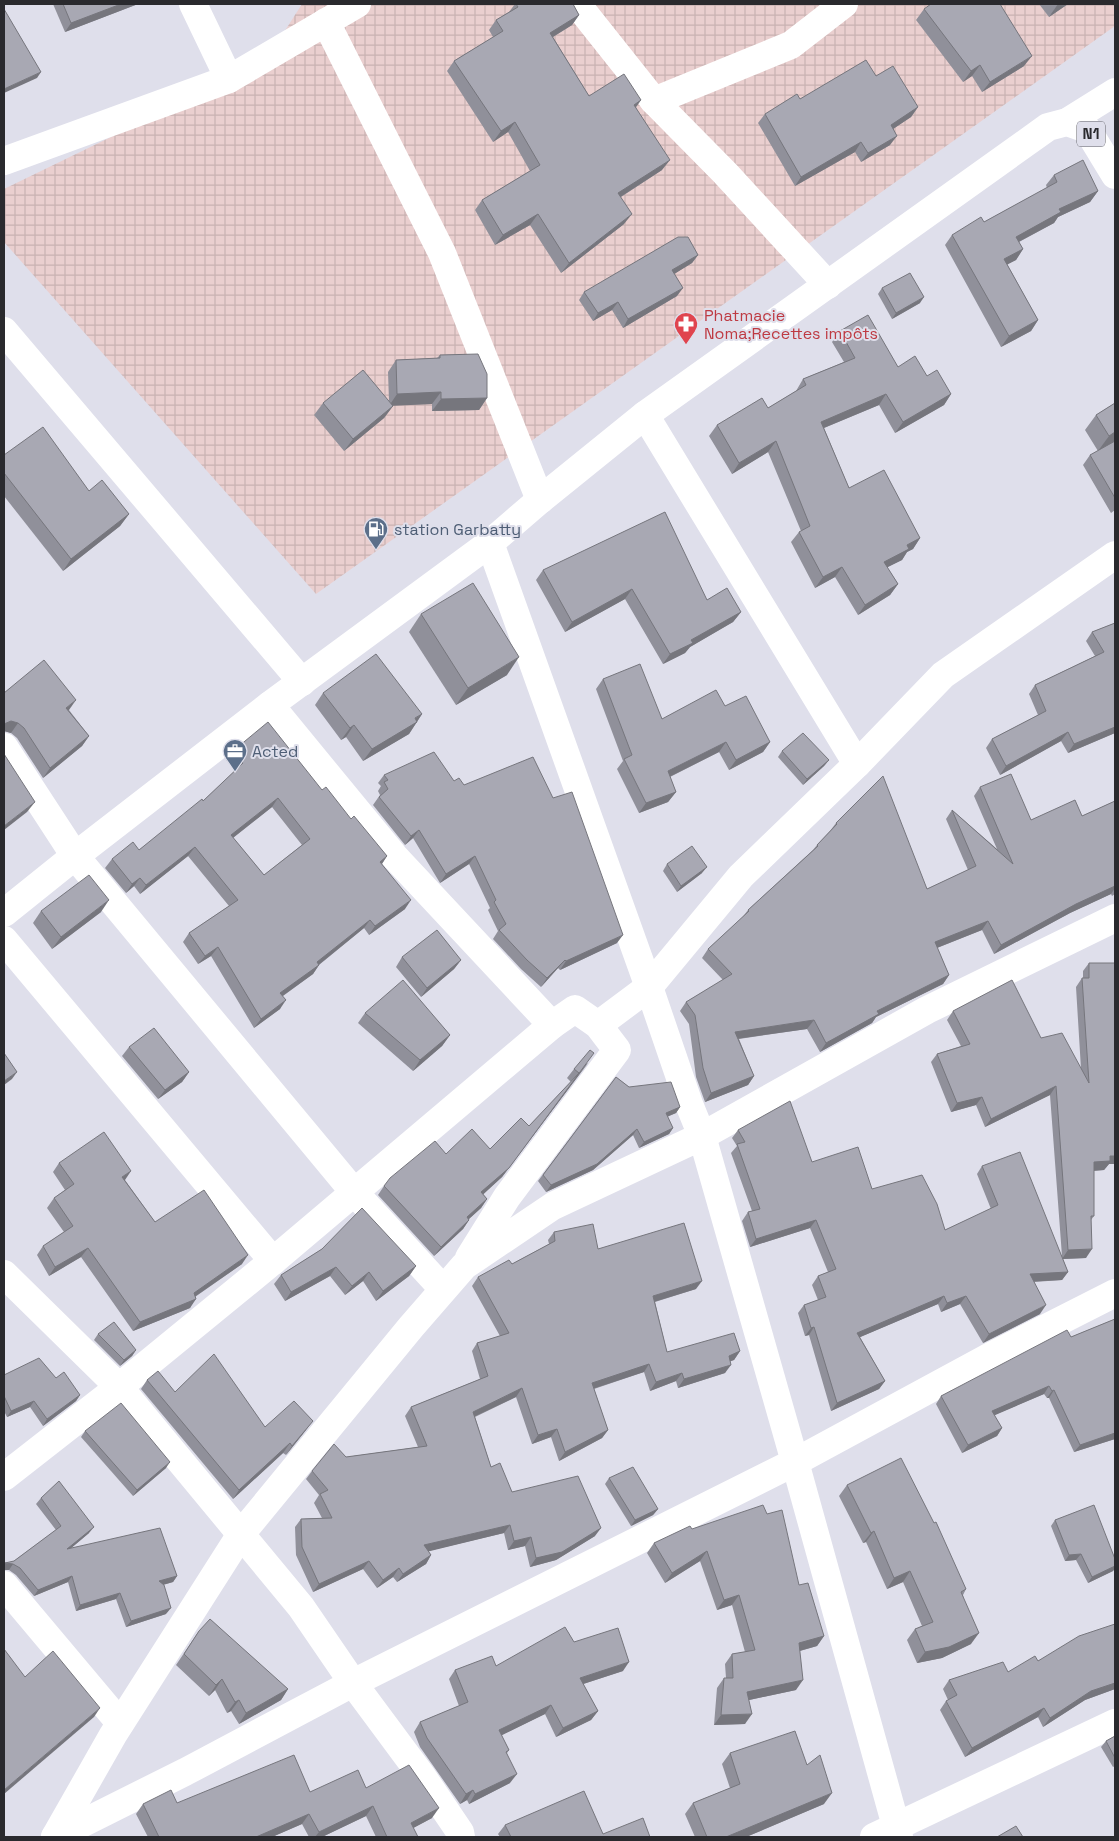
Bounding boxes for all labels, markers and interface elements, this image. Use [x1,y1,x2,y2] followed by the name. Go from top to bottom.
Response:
[1077,122,1105,146] road number: N1
[704,305,878,344] place label: Phatmacie Noma;Recettes impôts
[673,311,699,345] pharmacy icon: Phatmacie Noma;Recettes impôts
[363,516,389,550] fuel station icon: station Garbatty
[394,519,521,540] place label: station Garbatty
[222,738,248,772] office icon: Acted
[252,741,298,762] place label: Acted

